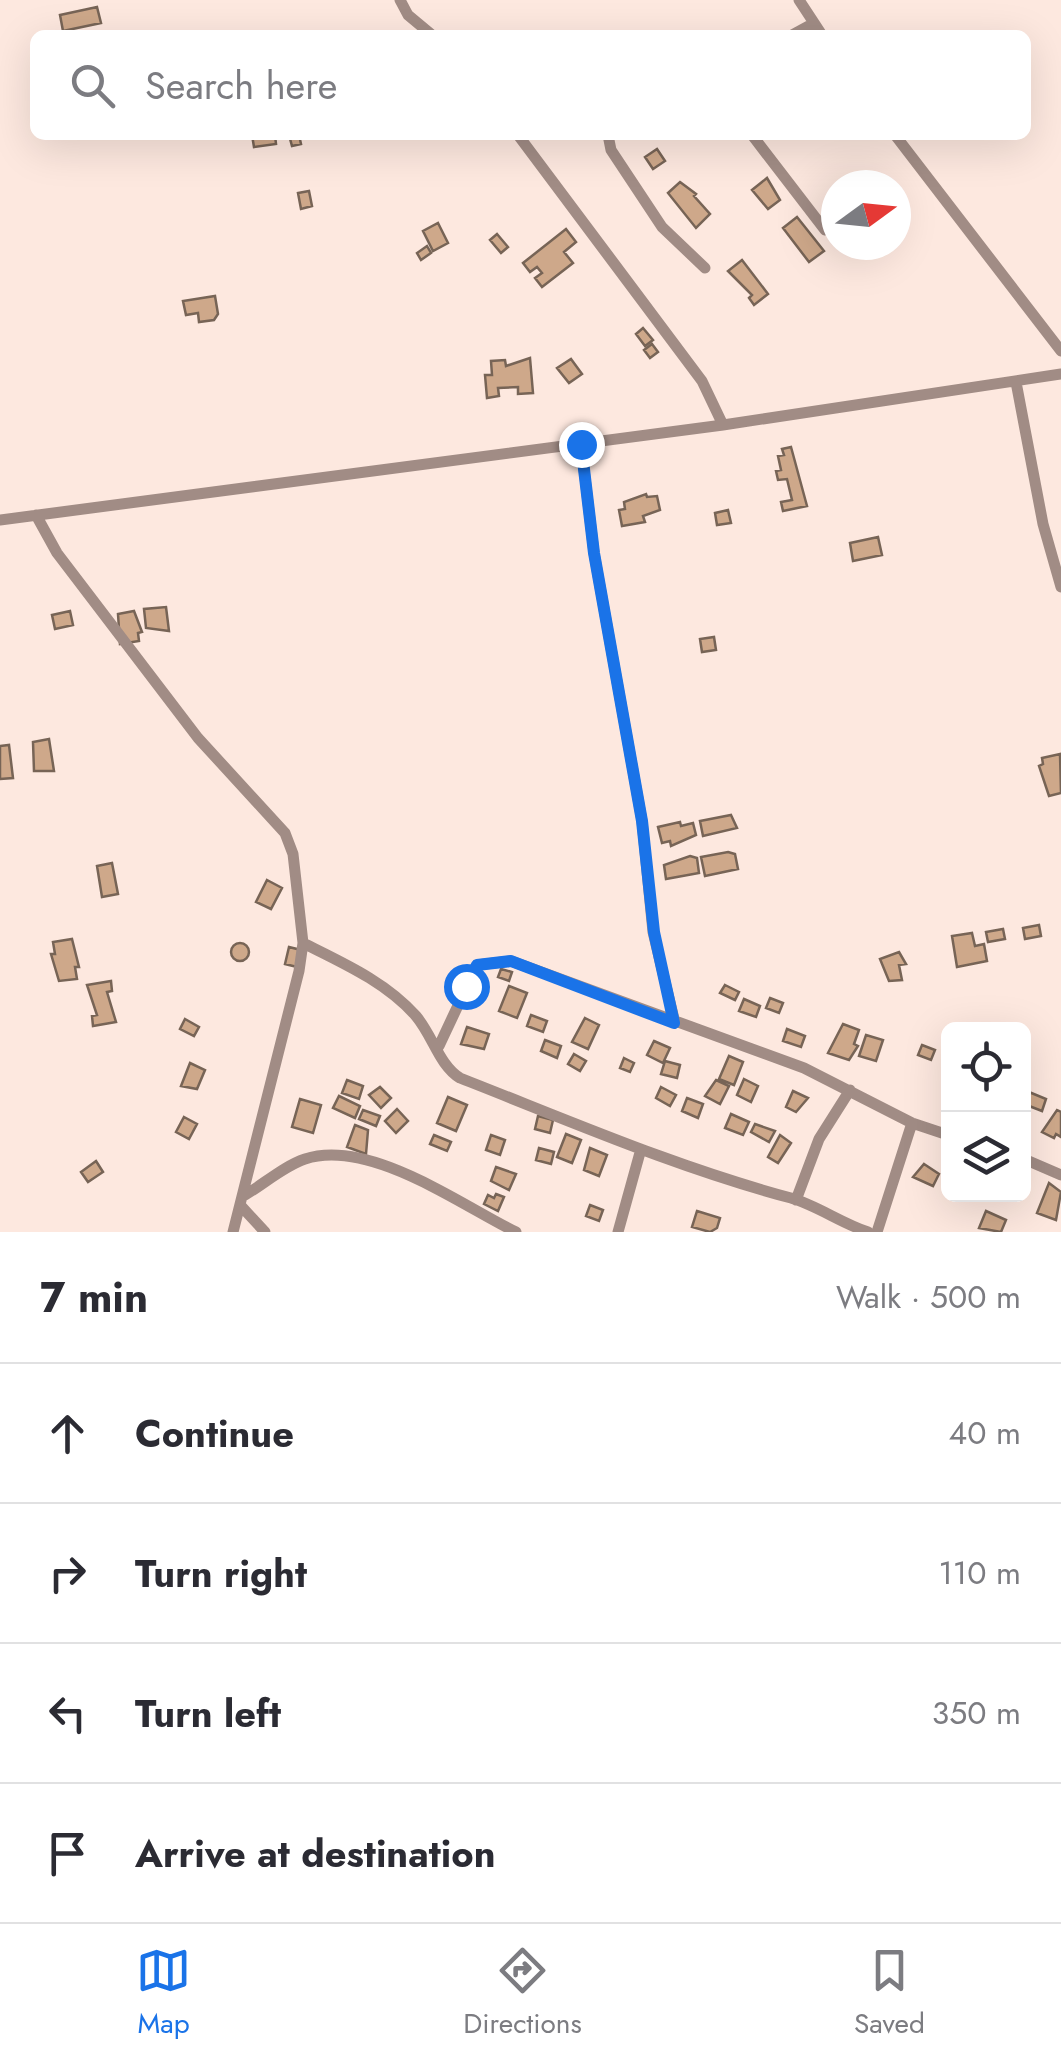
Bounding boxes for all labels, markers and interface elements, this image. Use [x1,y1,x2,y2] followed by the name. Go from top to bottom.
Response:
[30,30,1031,140] search box
[65,58,120,113] icon: search
[145,58,337,113] text: Search here
[821,170,911,260] north arrow
[559,422,605,468] route end
[444,964,490,1010] route start
[941,1022,1031,1202] map controls
[941,1022,1031,1112] button: locate
[941,1112,1031,1202] button: layers
[40,1267,148,1328] text: 7 min
[836,1274,1021,1320] text: Walk · 500 m
[40,1406,95,1461] icon: ahead
[135,1406,294,1461] text: Continue
[949,1410,1021,1456] text: 40 m
[40,1546,95,1601] icon: right
[135,1546,307,1601] text: Turn right
[938,1550,1021,1596] text: 110 m
[40,1686,95,1741] icon: left
[135,1686,281,1741] text: Turn left
[932,1690,1021,1736] text: 350 m
[40,1826,95,1881] icon: arrive
[135,1826,496,1881] text: Arrive at destination
[136,1943,191,2044] tab: Map
[463,1943,582,2044] tab: Directions
[854,1943,925,2044] tab: Saved

